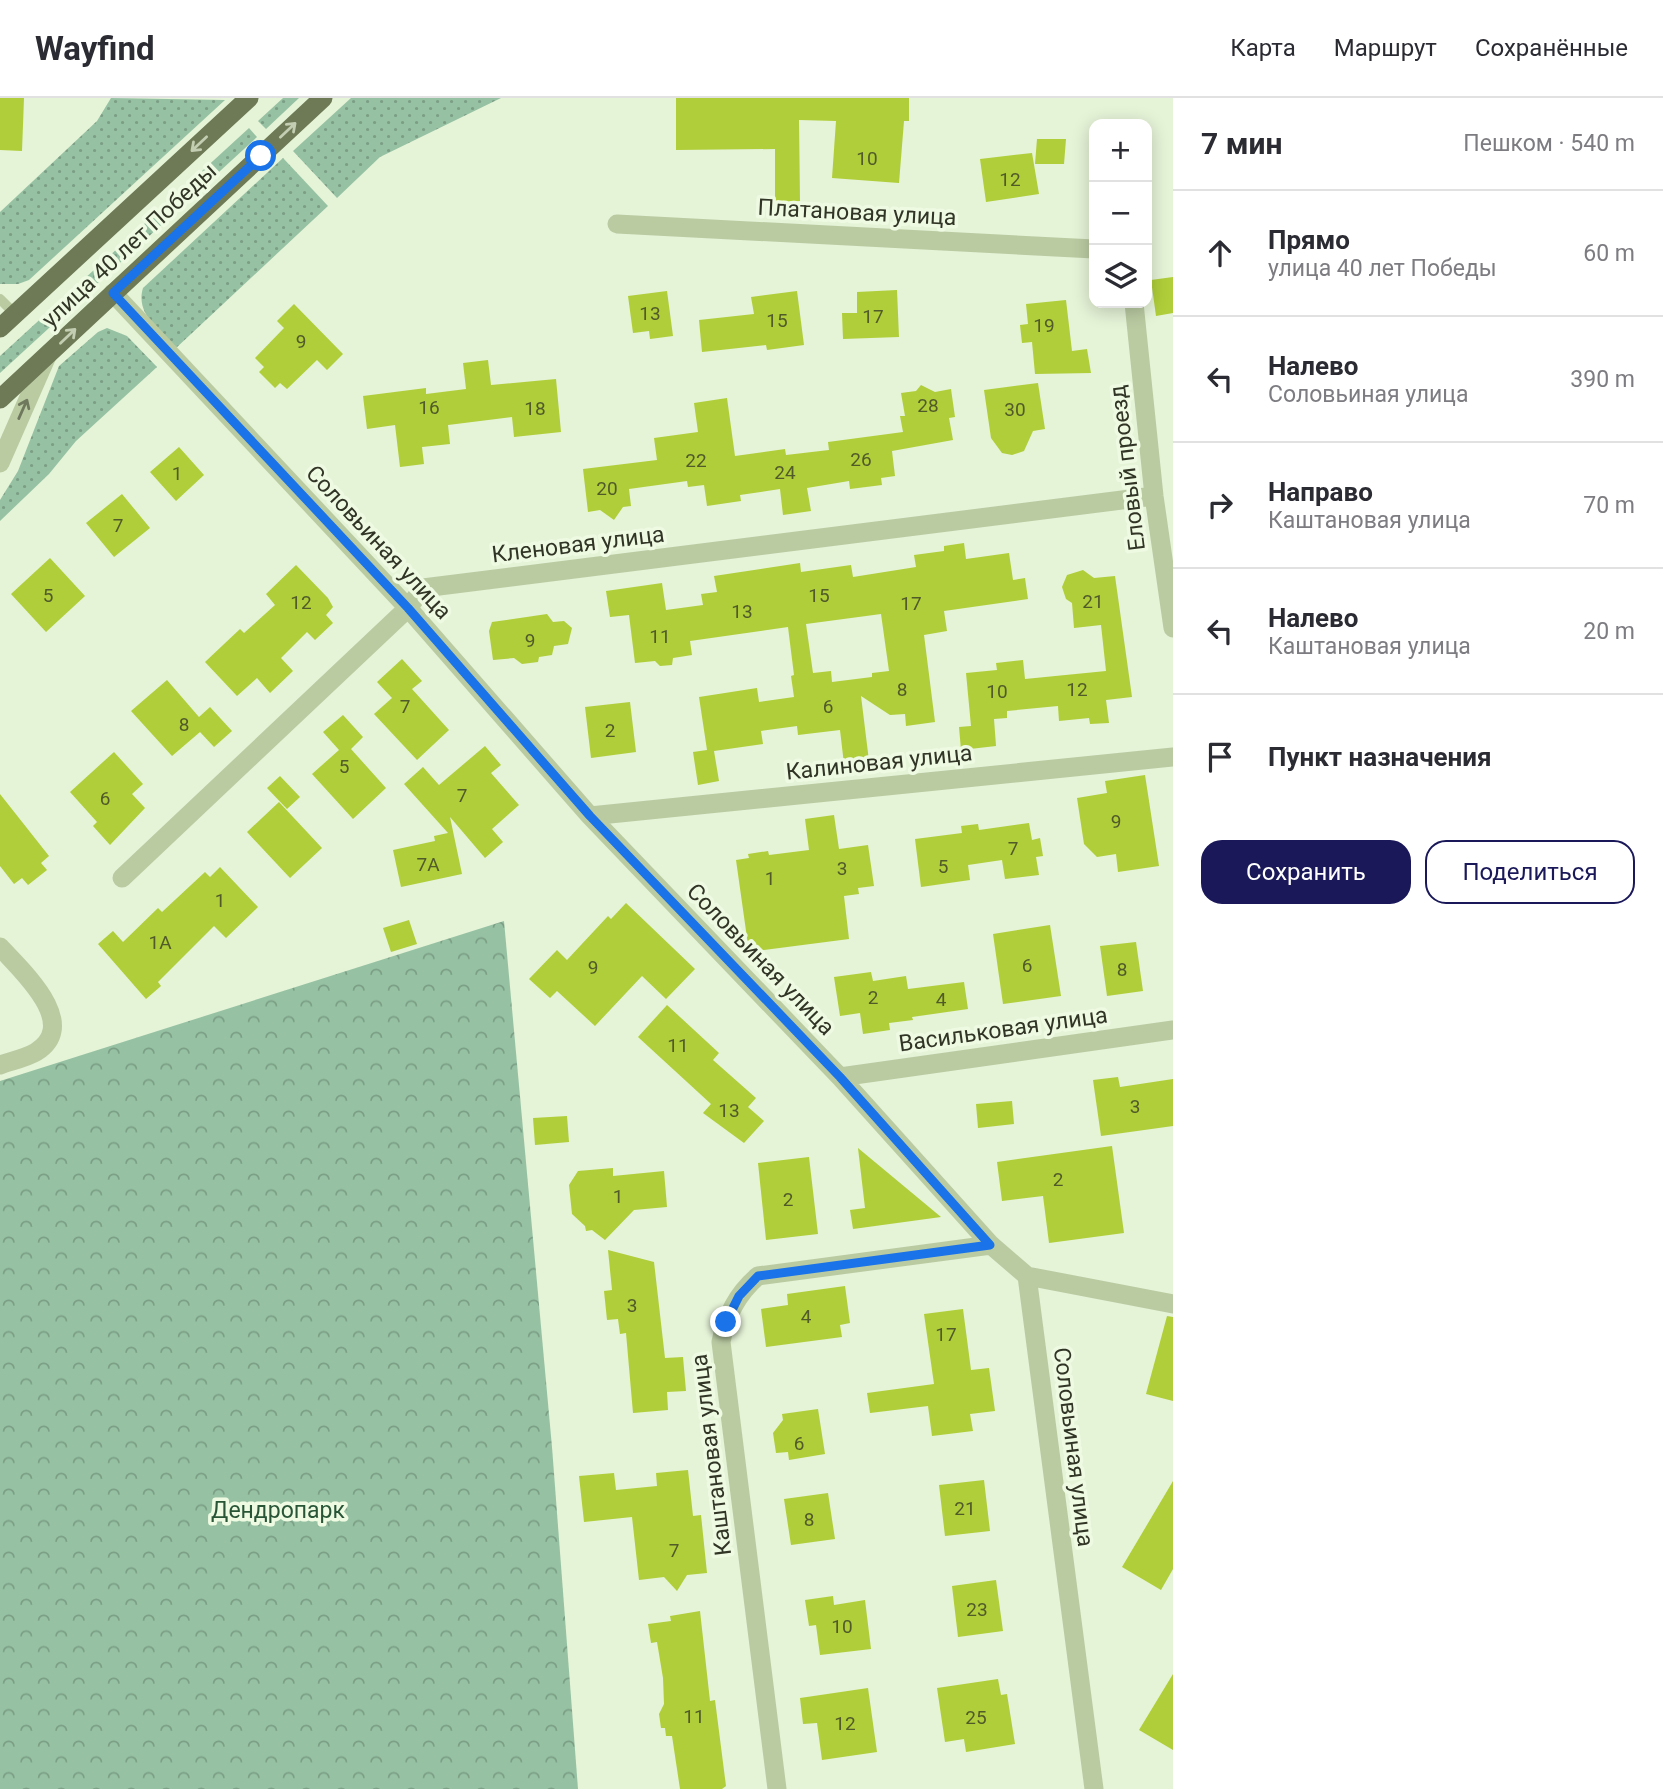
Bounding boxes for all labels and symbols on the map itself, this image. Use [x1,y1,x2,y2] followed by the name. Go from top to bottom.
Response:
[279,122,296,139] one-way arrow
[191,136,208,153] one-way arrow
[245,140,276,171] route start
[856,147,878,170] house number: 10
[36,157,222,333] street label: улица 40 лет Победы
[999,168,1021,191] house number: 12
[757,194,957,231] street label: Платановая улица
[639,302,661,325] house number: 13
[862,305,884,328] house number: 17
[766,309,788,332] house number: 15
[1033,314,1055,337] house number: 19
[59,327,76,344] one-way arrow
[296,330,306,353] house number: 9
[1104,384,1151,552] street label: Еловый проезд
[917,394,939,417] house number: 28
[418,396,440,419] house number: 16
[524,397,546,420] house number: 18
[1004,398,1026,421] house number: 30
[17,399,30,421] one-way arrow
[850,448,872,471] house number: 26
[685,449,707,472] house number: 22
[300,460,457,625] street label: Соловьиная улица
[774,461,796,484] house number: 24
[172,462,182,485] house number: 1
[596,477,618,500] house number: 20
[113,514,123,537] house number: 7
[490,521,666,568] street label: Кленовая улица
[43,584,53,607] house number: 5
[808,584,830,607] house number: 15
[1082,590,1104,613] house number: 21
[290,591,312,614] house number: 12
[900,592,922,615] house number: 17
[731,600,753,623] house number: 13
[649,625,671,648] house number: 11
[525,629,535,652] house number: 9
[897,678,907,701] house number: 8
[1066,678,1088,701] house number: 12
[986,680,1008,703] house number: 10
[400,695,410,718] house number: 7
[823,695,833,718] house number: 6
[179,713,189,736] house number: 8
[605,719,615,742] house number: 2
[784,739,974,786] street label: Калиновая улица
[339,755,349,778] house number: 5
[457,784,467,807] house number: 7
[100,787,110,810] house number: 6
[1111,810,1121,833] house number: 9
[1008,837,1018,860] house number: 7
[416,853,440,876] house number: 7А
[938,855,948,878] house number: 5
[837,857,847,880] house number: 3
[765,867,775,890] house number: 1
[681,878,840,1041] street label: Соловьиная улица
[215,889,225,912] house number: 1
[148,931,172,954] house number: 1А
[1022,954,1032,977] house number: 6
[588,956,598,979] house number: 9
[1117,958,1127,981] house number: 8
[868,986,878,1009] house number: 2
[936,988,947,1011] house number: 4
[897,1001,1109,1058] street label: Васильковая улица
[667,1034,689,1057] house number: 11
[1130,1095,1140,1118] house number: 3
[718,1099,740,1122] house number: 13
[1053,1168,1063,1191] house number: 2
[613,1185,623,1208] house number: 1
[783,1188,793,1211] house number: 2
[627,1294,637,1317] house number: 3
[801,1305,812,1328] house number: 4
[710,1306,741,1337] route end
[935,1323,957,1346] house number: 17
[1048,1346,1099,1548] street label: Соловьиная улица
[686,1353,737,1557] street label: Каштановая улица
[794,1432,804,1455] house number: 6
[211,1497,345,1524] park label: Дендропарк
[954,1497,976,1520] house number: 21
[804,1508,814,1531] house number: 8
[669,1539,679,1562] house number: 7
[966,1598,988,1621] house number: 23
[831,1615,853,1638] house number: 10
[683,1705,705,1728] house number: 11
[965,1706,987,1729] house number: 25
[834,1712,856,1735] house number: 12

